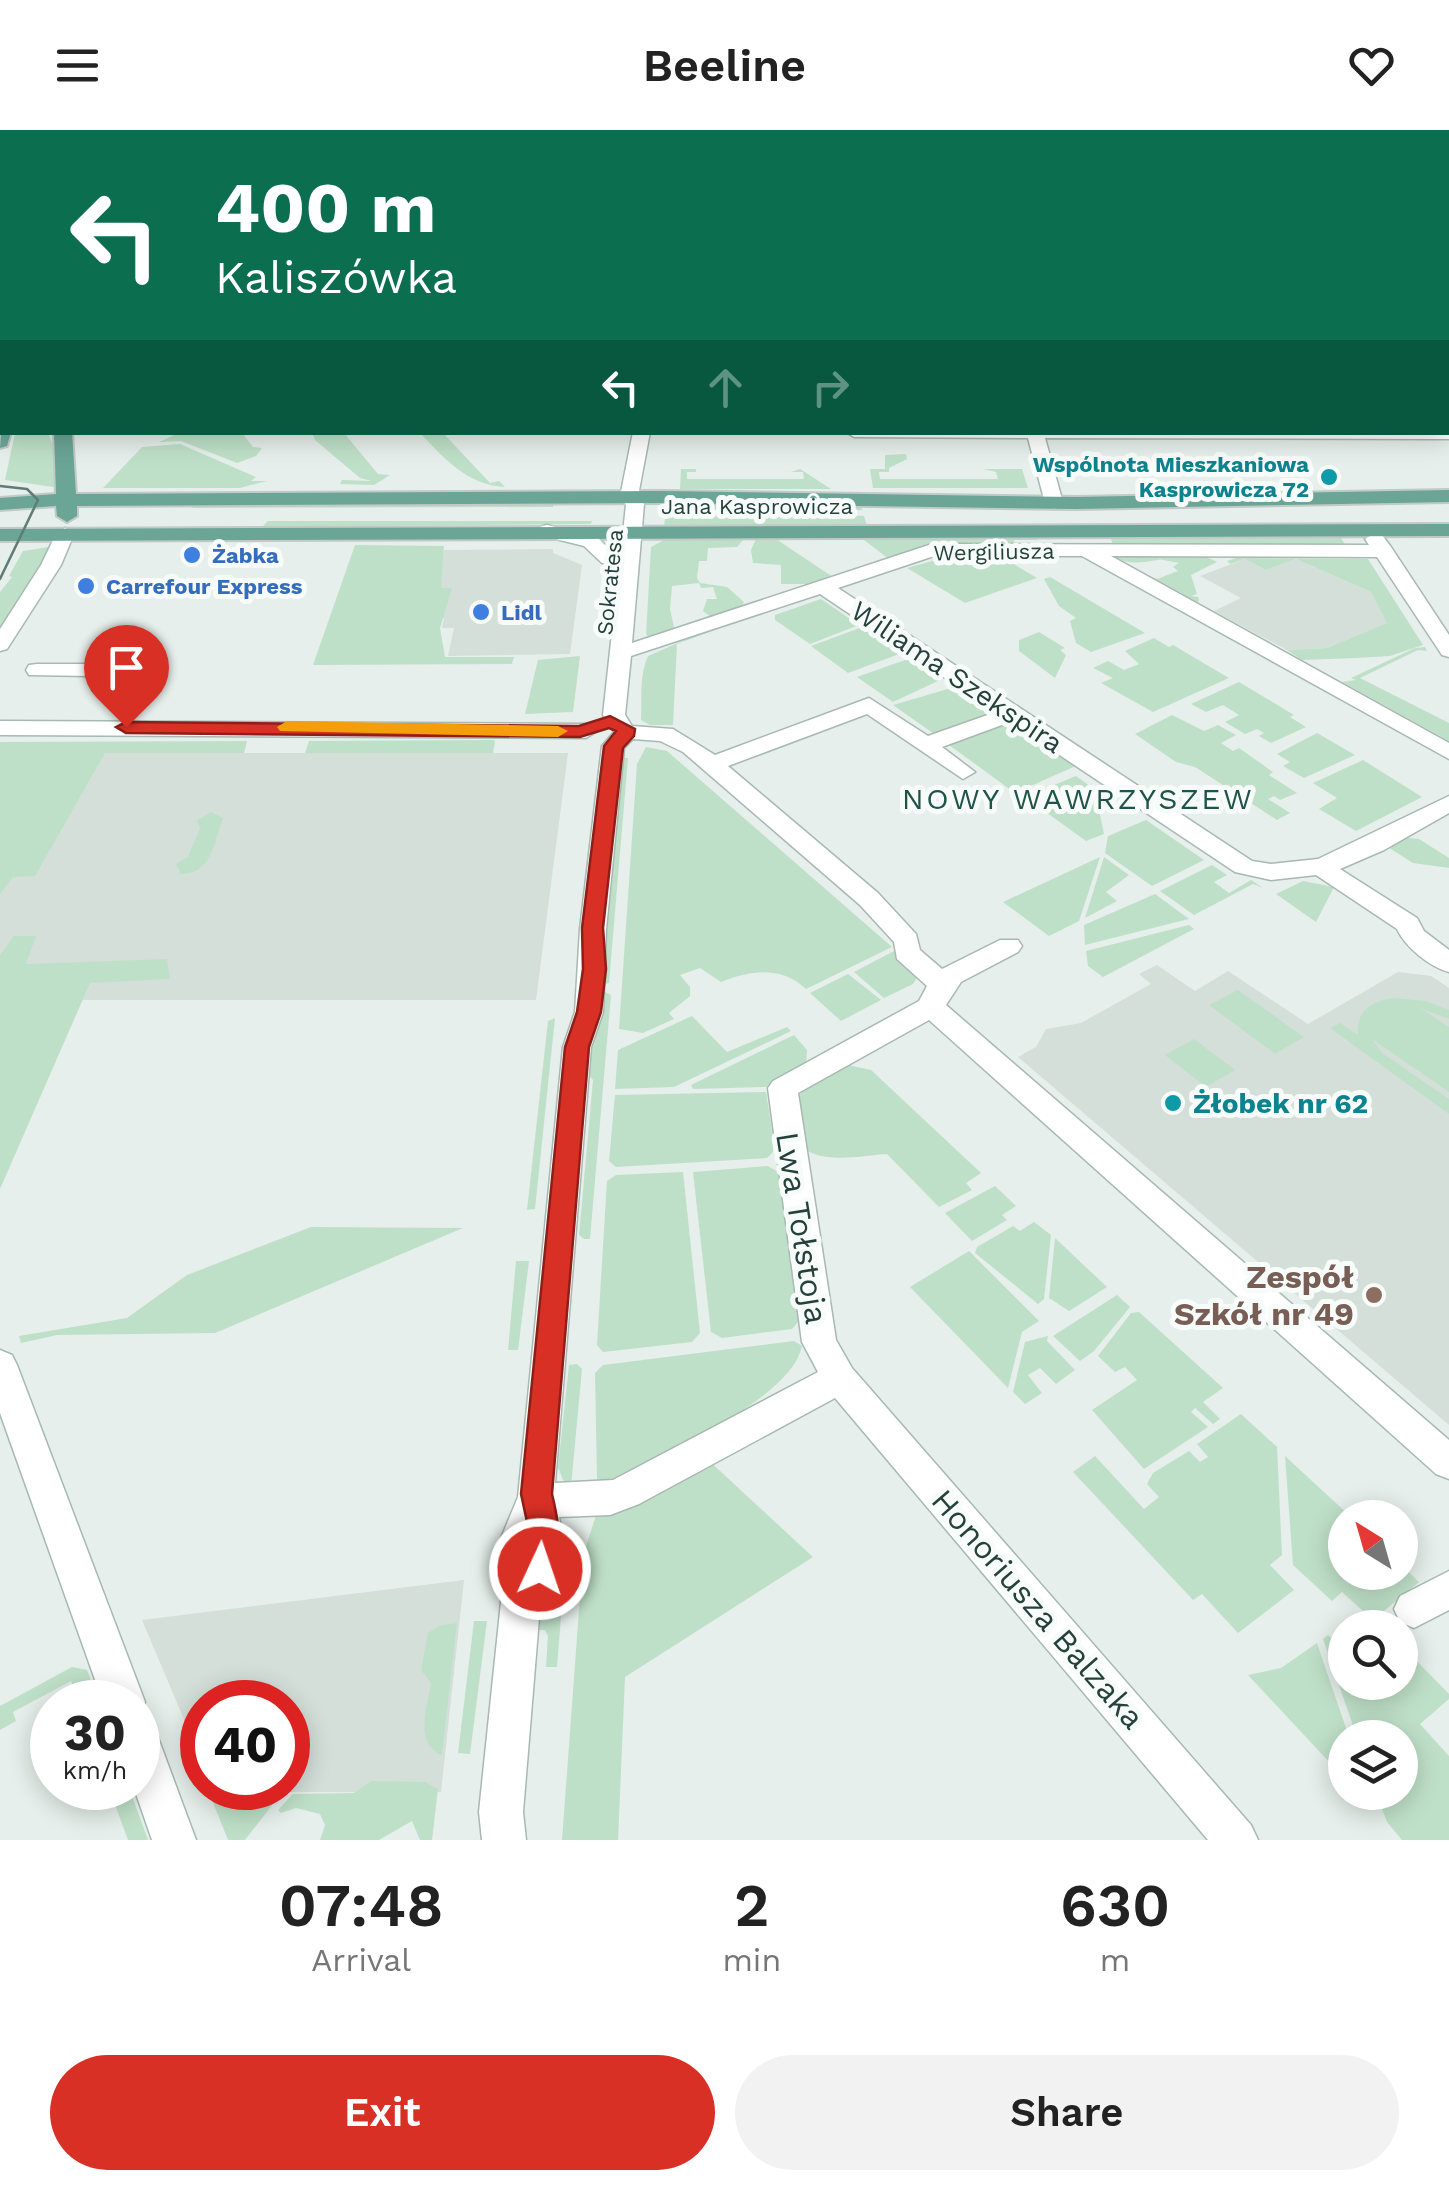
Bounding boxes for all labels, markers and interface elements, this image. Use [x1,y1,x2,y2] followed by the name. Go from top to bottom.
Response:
[50,38,105,93] icon: menu
[1344,38,1399,93] icon: heart
[643,39,806,92] text: Beeline
[215,167,436,249] text: 400 m
[50,170,180,300] icon: left
[215,251,457,304] text: Kaliszówka
[593,360,648,415] icon: left
[698,360,753,415] icon: ahead
[803,360,858,415] icon: right
[1033,452,1309,502] place label: Wspólnota Mieszkaniowa Kasprowicza 72
[1318,466,1340,488] marker: Wspólnota Mieszkaniowa Kasprowicza 72
[661,494,853,519] street label: Jana Kasprowicza
[592,528,628,636] street label: Sokratesa
[933,538,1055,566] street label: Wergiliusza
[212,543,279,568] place label: Żabka
[181,544,203,566] marker: Żabka
[106,574,303,599] place label: Carrefour Express
[75,575,97,597] marker: Carrefour Express
[845,594,1069,760] street label: Wiliama Szekspira
[501,600,542,625] place label: Lidl
[470,601,492,623] marker: Lidl
[84,625,169,728] pin
[99,640,154,695] icon: arrive
[902,781,1254,816] district label: NOWY WAWRZYSZEW
[1193,1087,1368,1120] place label: Żłobek nr 62
[1162,1092,1184,1114] marker: Żłobek nr 62
[768,1129,836,1327] street label: Lwa Tołstoja
[1174,1258,1354,1333] place label: Zespół Szkół nr 49
[1363,1284,1385,1306] marker: Zespół Szkół nr 49
[924,1481,1152,1737] street label: Honoriusza Balzaka
[1328,1500,1418,1590] north arrow
[1328,1500,1418,1810] map controls
[488,1517,592,1621] position arrow
[1328,1610,1418,1700] button: search
[180,1680,310,1810] speed limit sign: 40
[64,1703,126,1762] text: 30
[1328,1720,1418,1810] button: layers
[63,1756,127,1785] text: km/h
[279,1870,444,1941] text: 07:48
[734,1870,770,1941] text: 2
[1060,1870,1170,1941] text: 630
[311,1941,411,1979] text: Arrival
[722,1941,781,1979] text: min
[1100,1941,1130,1979] text: m
[50,2055,715,2170] button: Exit
[735,2055,1399,2170] button: Share

